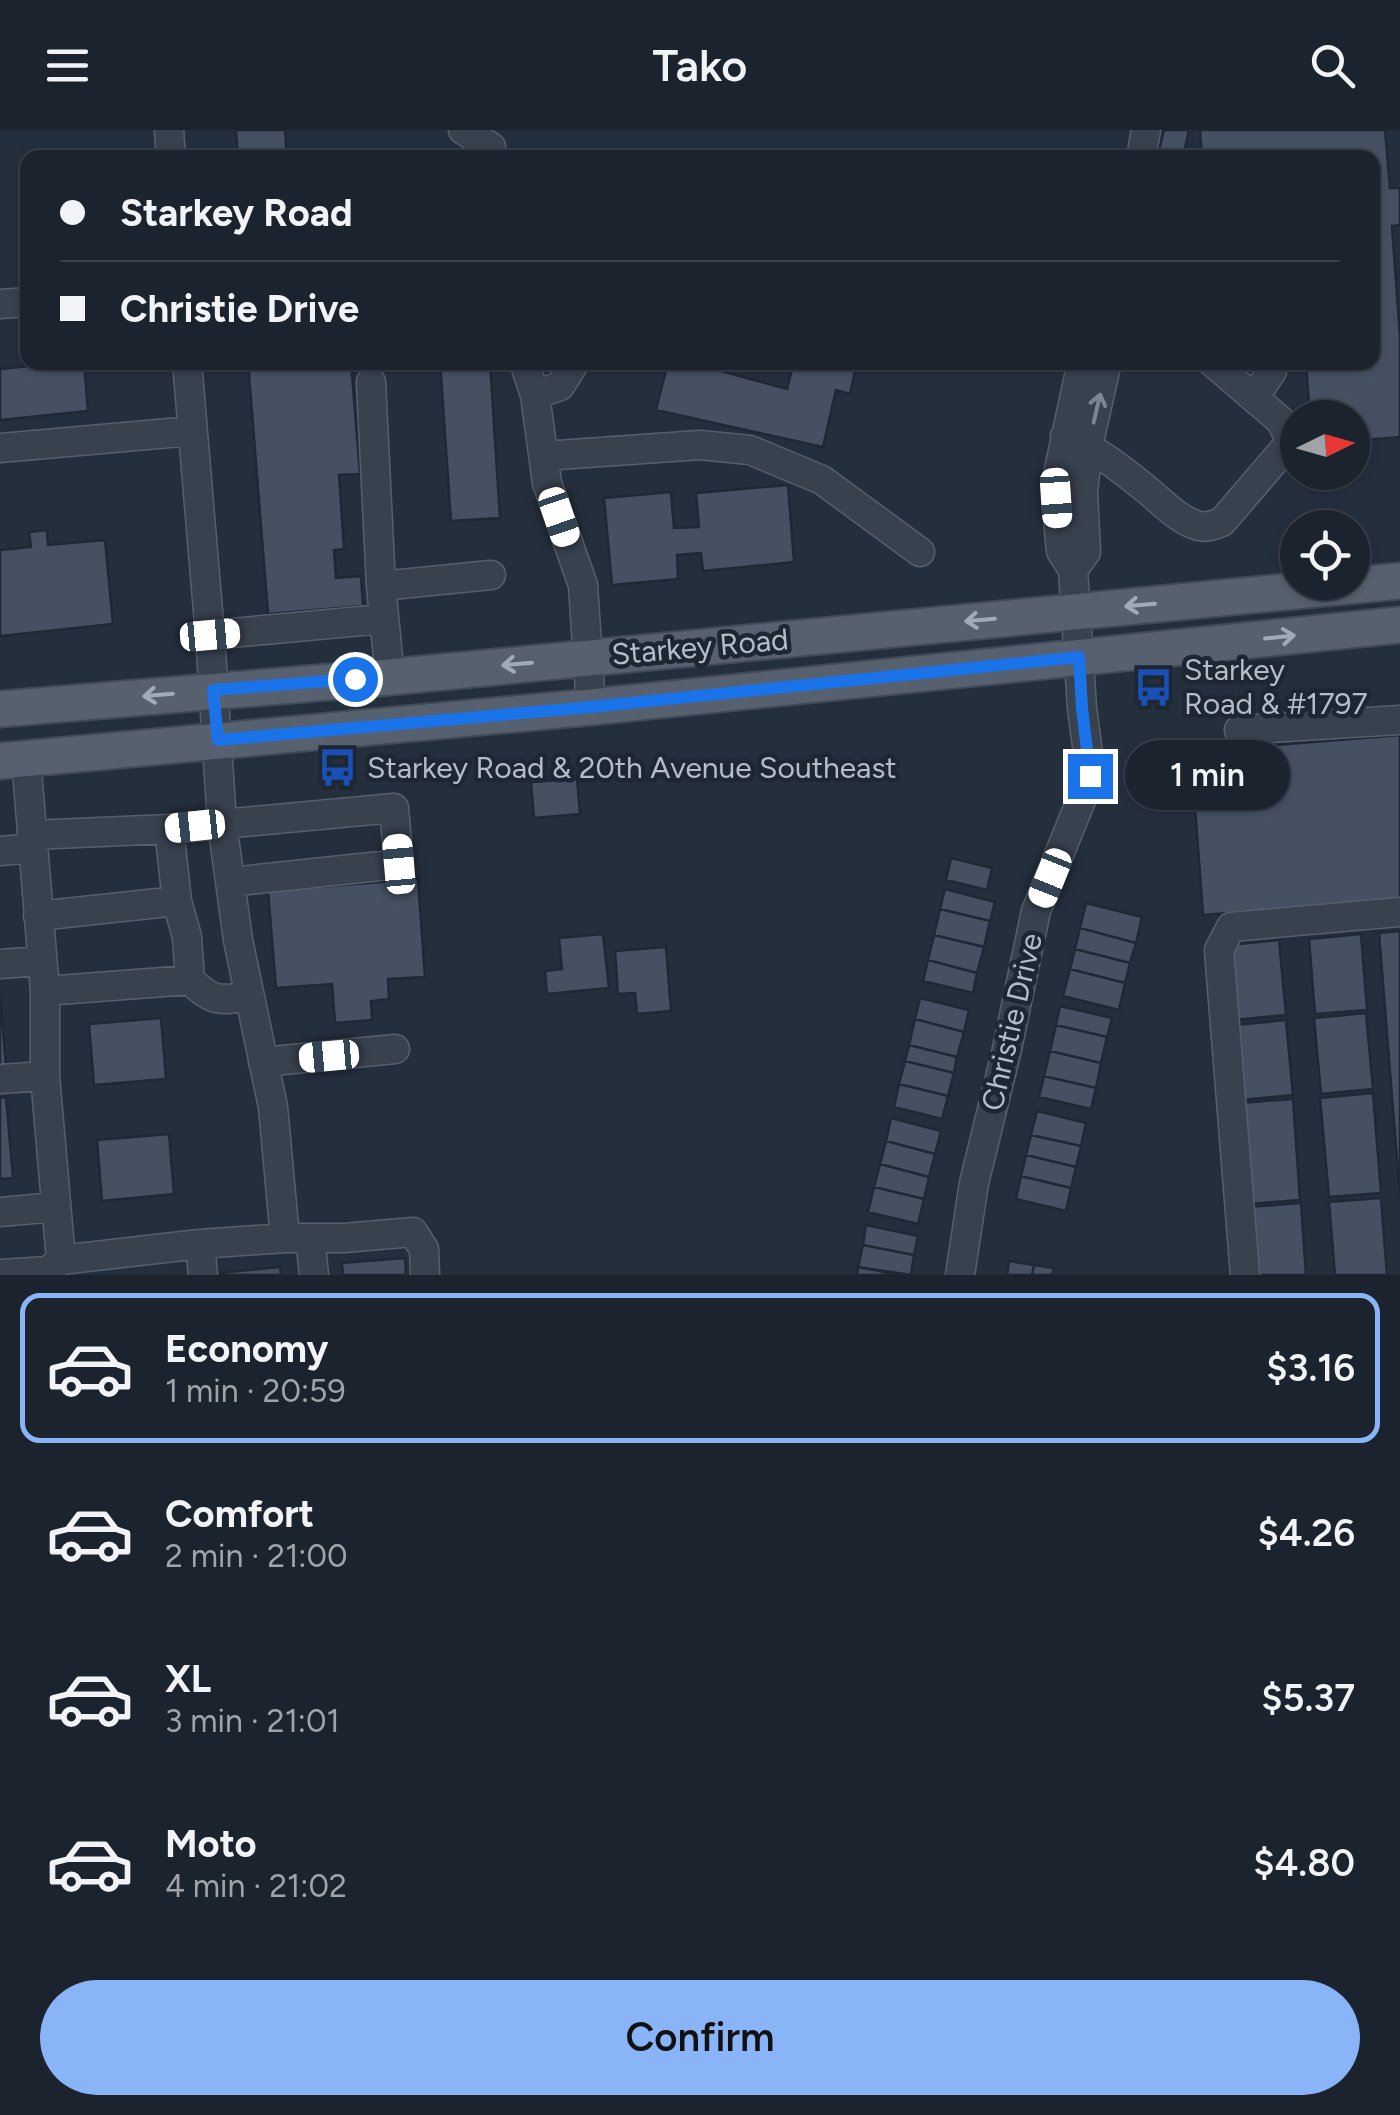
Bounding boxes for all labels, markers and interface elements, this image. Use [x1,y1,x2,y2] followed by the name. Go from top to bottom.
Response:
[40,38,95,93] icon: menu
[653,38,747,92] text: Tako
[1305,38,1360,93] icon: search
[120,190,353,236] text: Starkey Road
[120,286,359,332] text: Christie Drive
[1089,393,1107,425] one-way arrow
[1280,400,1370,490] north arrow
[1280,400,1370,600] map controls
[1039,467,1073,529] car
[535,484,583,550] car
[1280,510,1370,600] button: locate
[1124,596,1157,615] one-way arrow
[964,611,996,630] one-way arrow
[179,617,241,653] car
[610,620,790,673] street label: Starkey Road
[1264,627,1296,646] one-way arrow
[1184,651,1368,722] place label: Starkey Road & #1797
[501,655,534,674] one-way arrow
[333,657,378,702] route start
[1133,666,1175,708] bus stop icon: Starkey Road & #1797
[143,686,175,705] one-way arrow
[1125,741,1290,811] callout: 1 min
[316,747,358,789] bus stop icon: Starkey Road & 20th Avenue Southeast
[367,749,897,786] place label: Starkey Road & 20th Avenue Southeast
[1068,754,1113,799] route end
[1170,756,1245,794] text: 1 min
[164,808,226,844] car
[381,833,417,895] car
[1025,845,1075,911] car
[973,930,1050,1114] street label: Christie Drive
[298,1038,360,1074] car
[45,1323,135,1413] icon: car
[165,1326,328,1372] text: Economy
[1266,1345,1355,1391] text: $3.16
[165,1372,346,1410] text: 1 min · 20:59
[45,1488,135,1578] icon: car
[165,1491,314,1537] text: Comfort
[1258,1510,1355,1556] text: $4.26
[165,1537,347,1575] text: 2 min · 21:00
[45,1653,135,1743] icon: car
[165,1656,211,1702] text: XL
[1261,1675,1355,1721] text: $5.37
[165,1702,340,1740] text: 3 min · 21:01
[45,1818,135,1908] icon: car
[165,1821,257,1867] text: Moto
[1253,1840,1355,1886] text: $4.80
[165,1867,347,1905] text: 4 min · 21:02
[40,1980,1360,2095] button: Confirm

